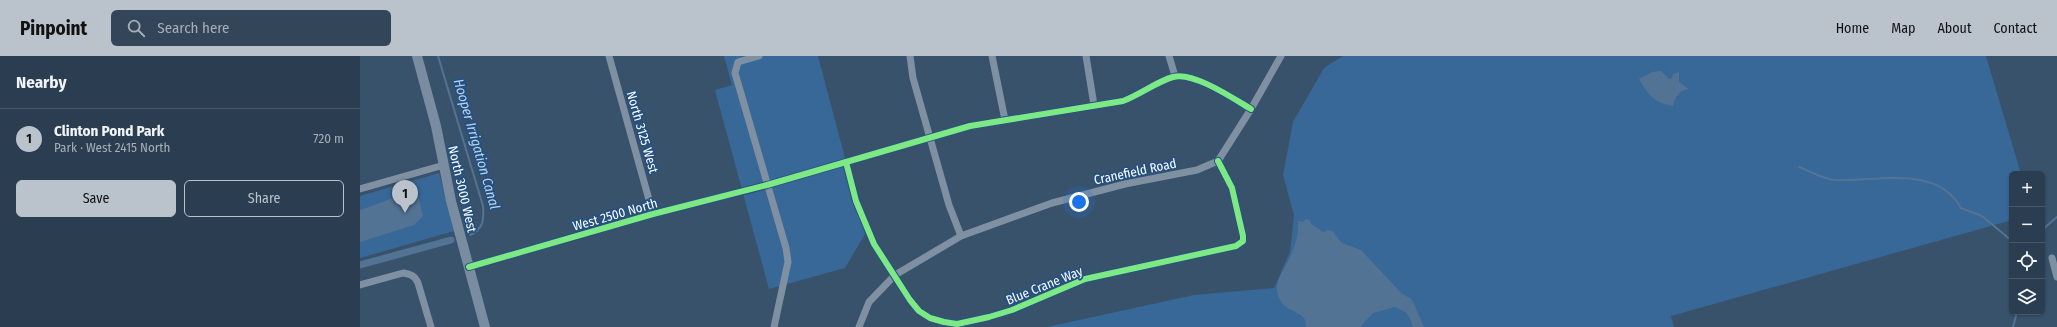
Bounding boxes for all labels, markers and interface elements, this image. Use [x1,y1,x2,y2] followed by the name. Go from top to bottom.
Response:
[111,10,391,46] search box
[20,17,87,40] text: Pinpoint
[125,17,147,39] icon: search
[157,19,230,37] text: Search here
[1836,20,1869,37] text: Home
[1891,20,1915,37] text: Map
[1937,20,1972,37] text: About
[1994,20,2037,37] text: Contact
[16,72,67,93] text: Nearby
[450,77,503,212] water label: Hooper Irrigation Canal
[624,89,662,176] street label: North 3125 West
[54,122,164,140] text: Clinton Pond Park
[26,131,32,146] text: 1
[313,131,344,146] text: 720 m
[54,140,170,155] text: Park · West 2415 North
[445,144,480,235] street label: North 3000 West
[1093,155,1178,188] street label: Cranefield Road
[2009,171,2045,315] map controls
[2009,171,2045,207] button: +
[16,180,176,217] button: Save
[184,180,344,217] button: Share
[392,180,418,213] pin: 1
[1069,192,1089,212] your location
[571,195,659,234] street label: West 2500 North
[2009,207,2045,243] button: −
[2009,243,2045,279] button: locate
[1004,263,1085,308] street label: Blue Crane Way
[2009,279,2045,315] button: layers

